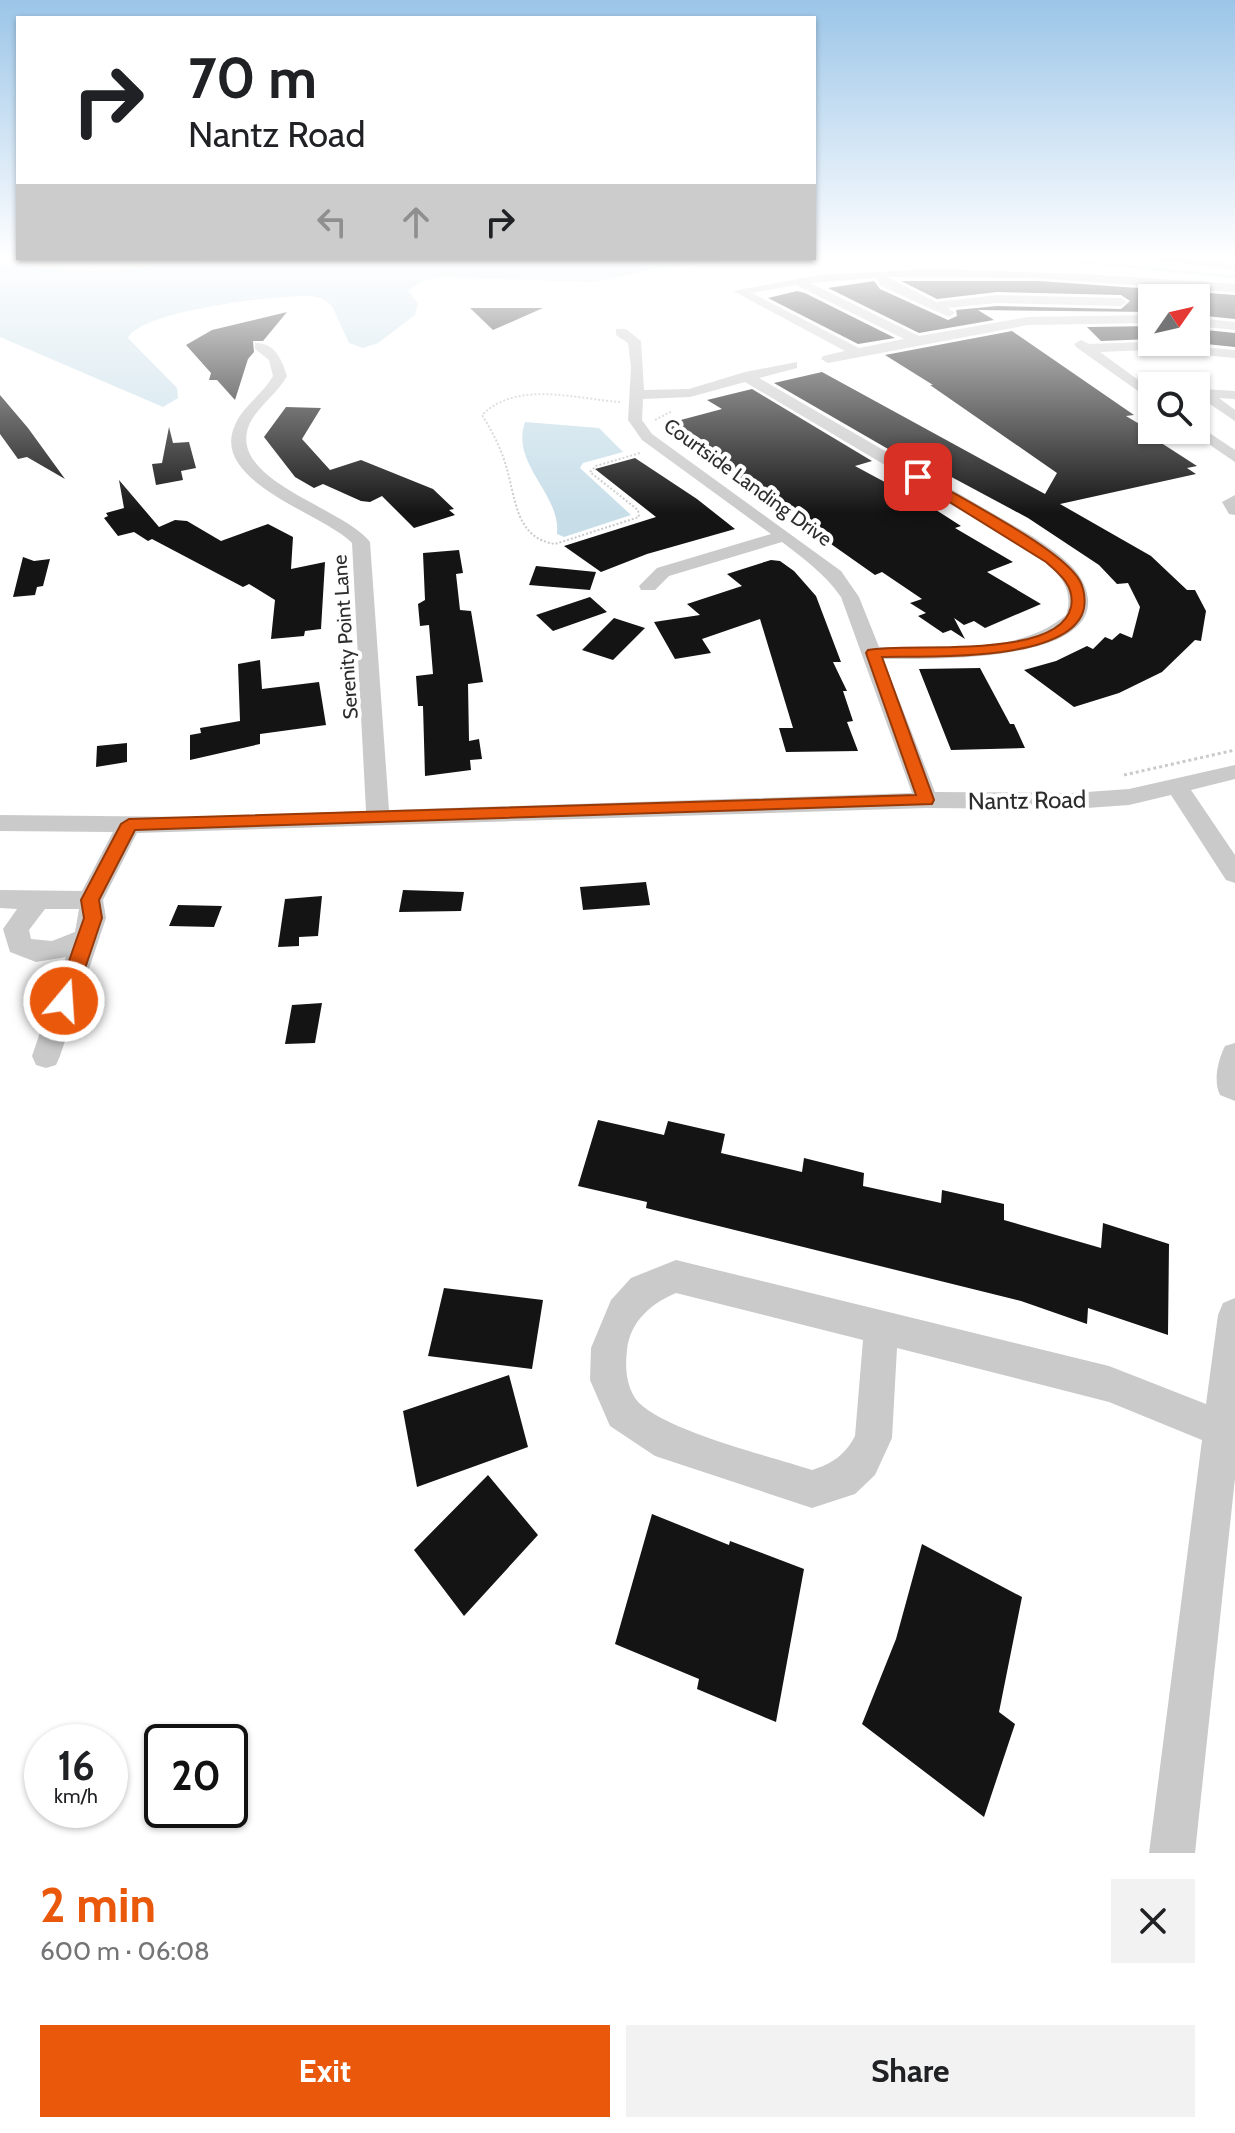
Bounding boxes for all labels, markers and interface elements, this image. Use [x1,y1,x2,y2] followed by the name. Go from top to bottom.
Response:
[188,44,317,112] text: 70 m
[56,48,160,152] icon: right
[188,112,365,156] text: Nantz Road
[310,200,354,244] icon: left
[394,200,438,244] icon: ahead
[478,200,522,244] icon: right
[1138,284,1210,356] north arrow
[1138,284,1210,444] map controls
[1138,372,1210,444] button: search
[659,413,837,551] street label: Courtside Landing Drive
[884,443,952,511] pin
[896,455,940,499] icon: arrive
[327,554,363,720] street label: Serenity Point Lane
[968,784,1086,816] street label: Nantz Road
[22,959,106,1043] position arrow
[144,1724,248,1828] speed limit sign: 20
[57,1741,95,1790] text: 16
[54,1784,98,1808] text: km/h
[40,1876,156,1934] text: 2 min
[1111,1879,1195,1963] button: close
[40,1935,210,1967] text: 600 m · 06:08
[40,2025,610,2117] button: Exit
[626,2025,1195,2117] button: Share

